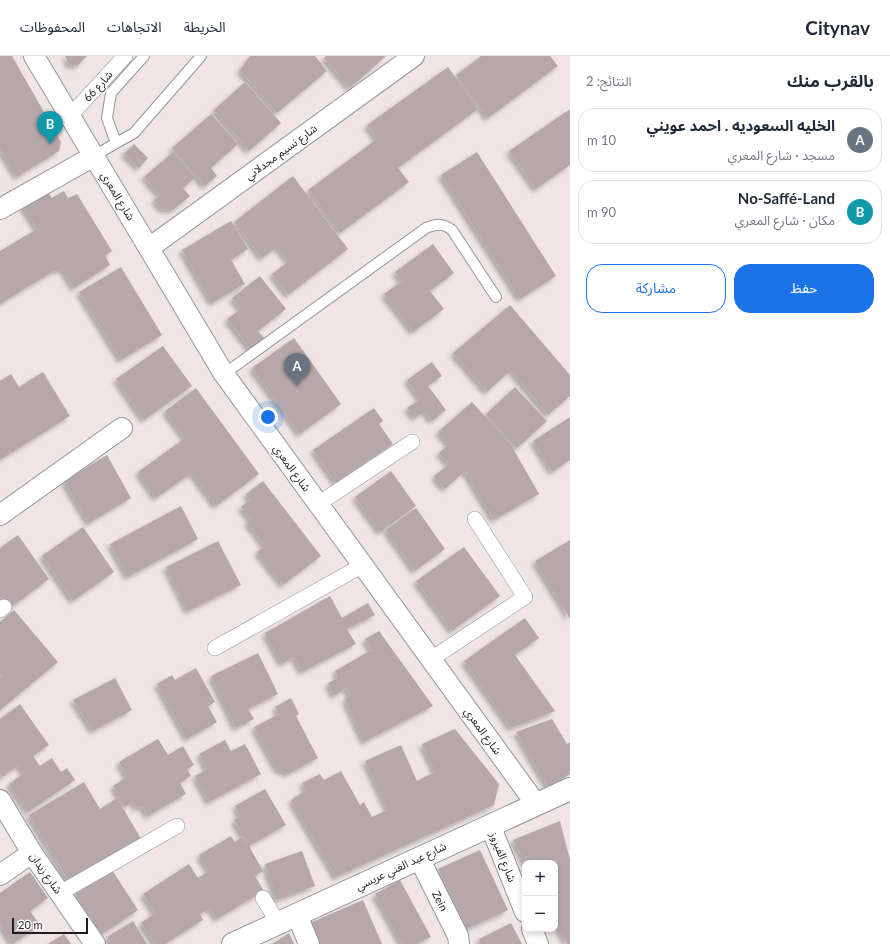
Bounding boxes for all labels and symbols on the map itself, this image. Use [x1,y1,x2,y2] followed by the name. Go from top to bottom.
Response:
[80,67,117,105] street label: شارع 66
[37,111,63,144] pin: B
[242,121,322,185] street label: شارع نسيم مجدلاني
[96,169,138,225] street label: شارع المعري
[284,353,310,386] pin: A
[258,407,278,427] your location
[268,442,314,496] street label: شارع المعري
[459,705,505,759] street label: شارع المعري
[485,829,519,885] street label: شارع الفيروز
[353,839,450,895] street label: شارع عبد الغني عريسي
[26,850,65,897] street label: شارع زيدان
[430,888,451,913] street label: Zein
[12,916,88,935] scale bar

